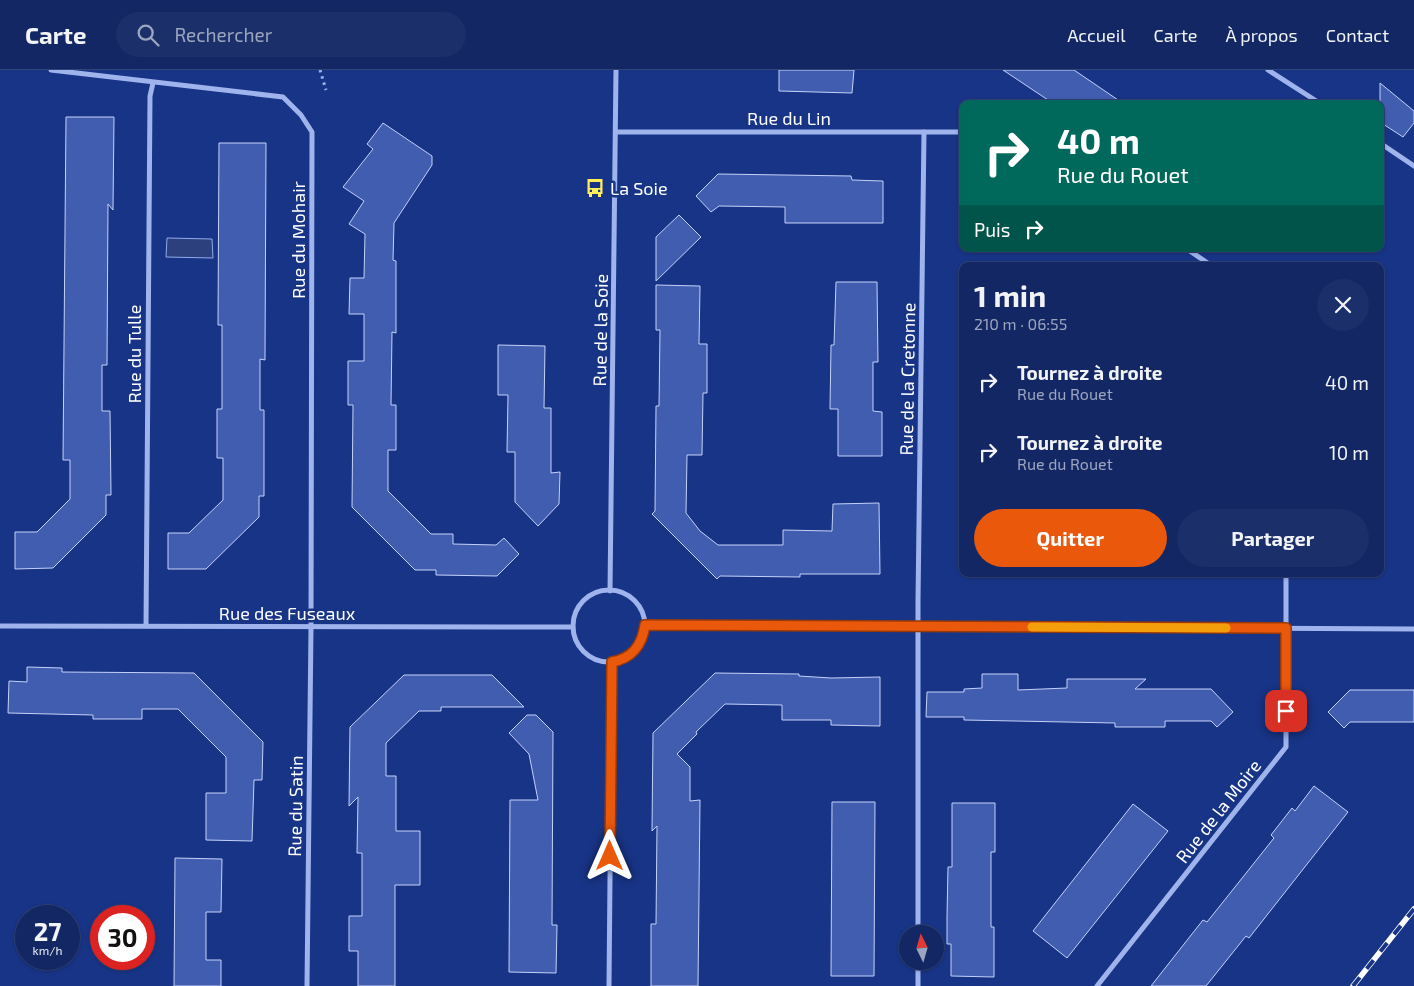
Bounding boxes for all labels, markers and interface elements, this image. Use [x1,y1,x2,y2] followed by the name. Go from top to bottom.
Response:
[116,12,466,57] search box
[25,20,86,49] text: Carte
[134,21,162,49] icon: search
[174,23,272,46] text: Rechercher
[1067,24,1126,46] text: Accueil
[1154,24,1197,46] text: Carte
[1225,24,1298,46] text: À propos
[1326,24,1389,46] text: Contact
[747,107,831,129] street label: Rue du Lin
[1057,119,1140,161] text: 40 m
[974,120,1039,185] icon: right
[1057,161,1189,187] text: Rue du Rouet
[584,177,606,199] bus stop icon: La Soie
[610,177,668,199] place label: La Soie
[287,181,309,299] street label: Rue du Mohair
[1020,215,1048,243] icon: right
[974,218,1010,241] text: Puis
[588,273,612,387] street label: Rue de la Soie
[974,277,1046,313] text: 1 min
[1317,279,1369,331] button: close
[895,302,919,456] street label: Rue de la Cretonne
[123,305,145,403] street label: Rue du Tulle
[974,314,1067,333] text: 210 m · 06:55
[1017,361,1163,384] text: Tournez à droite
[974,368,1002,396] icon: right
[1325,371,1369,394] text: 40 m
[1017,384,1113,403] text: Rue du Rouet
[1017,431,1163,454] text: Tournez à droite
[974,438,1002,466] icon: right
[1329,441,1369,464] text: 10 m
[1017,454,1113,473] text: Rue du Rouet
[974,509,1167,567] button: Quitter
[1177,509,1369,567] button: Partager
[219,602,356,624] street label: Rue des Fuseaux
[1265,690,1307,732] pin
[1272,697,1300,725] icon: arrive
[283,755,307,857] street label: Rue du Satin
[1171,755,1265,867] street label: Rue de la Moire
[583,829,635,881] position arrow
[90,905,155,970] speed limit sign: 30
[34,916,61,946] text: 27
[899,925,944,970] north arrow
[899,925,944,970] map controls
[33,943,62,957] text: km/h

